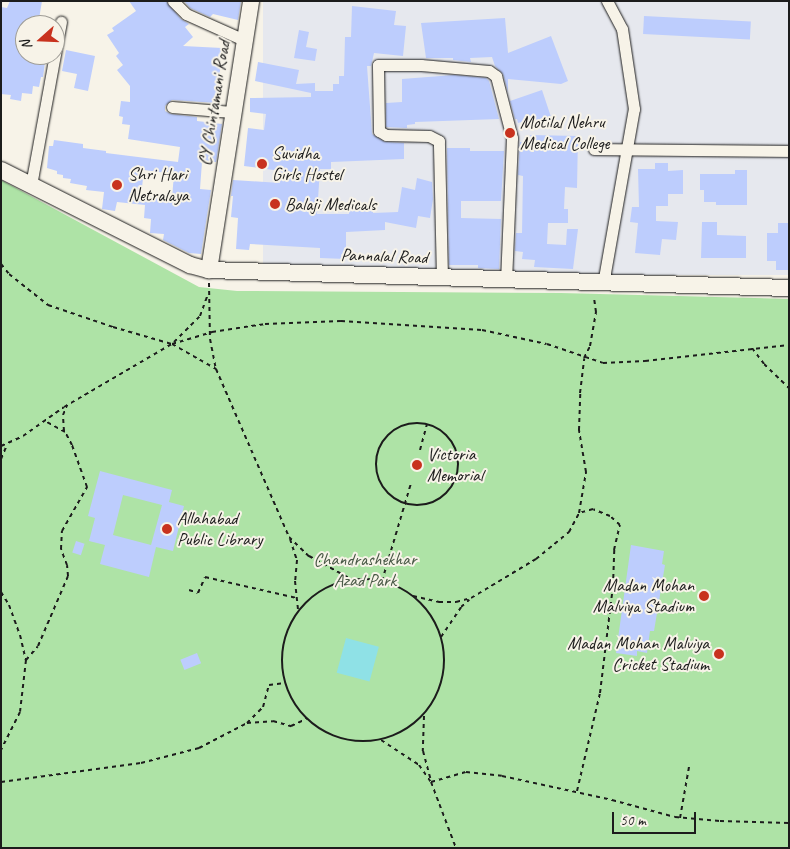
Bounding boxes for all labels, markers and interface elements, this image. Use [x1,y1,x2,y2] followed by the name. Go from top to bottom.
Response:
[15,15,65,65] north arrow
[17,38,36,52] text: N
[193,39,235,167] street label: CY Chintamani Road
[520,112,609,154] place label: Motilal Nehru Medical College
[504,127,516,139] marker: Motilal Nehru Medical College
[272,143,342,186] place label: Suvidha Girls Hostel
[256,158,268,170] marker: Suvidha Girls Hostel
[128,164,189,206] place label: Shri Hari Netralaya
[110,178,124,192] marker: Shri Hari Netralaya
[285,193,376,215] place label: Balaji Medicals
[269,198,281,210] marker: Balaji Medicals
[340,244,428,268] street label: Pannalal Road
[427,444,483,486] place label: Victoria Memorial
[411,459,423,471] marker: Victoria Memorial
[177,508,262,550] place label: Allahabad Public Library
[161,523,173,535] marker: Allahabad Public Library
[314,549,416,592] park label: Chandrashekhar Azad Park
[593,575,694,618] place label: Madan Mohan Malviya Stadium
[698,590,710,602] marker: Madan Mohan Malviya Stadium
[567,633,709,676] place label: Madan Mohan Malviya Cricket Stadium
[713,648,725,660] marker: Madan Mohan Malviya Cricket Stadium
[615,802,699,834] scale bar
[620,811,646,830] text: 50 m

